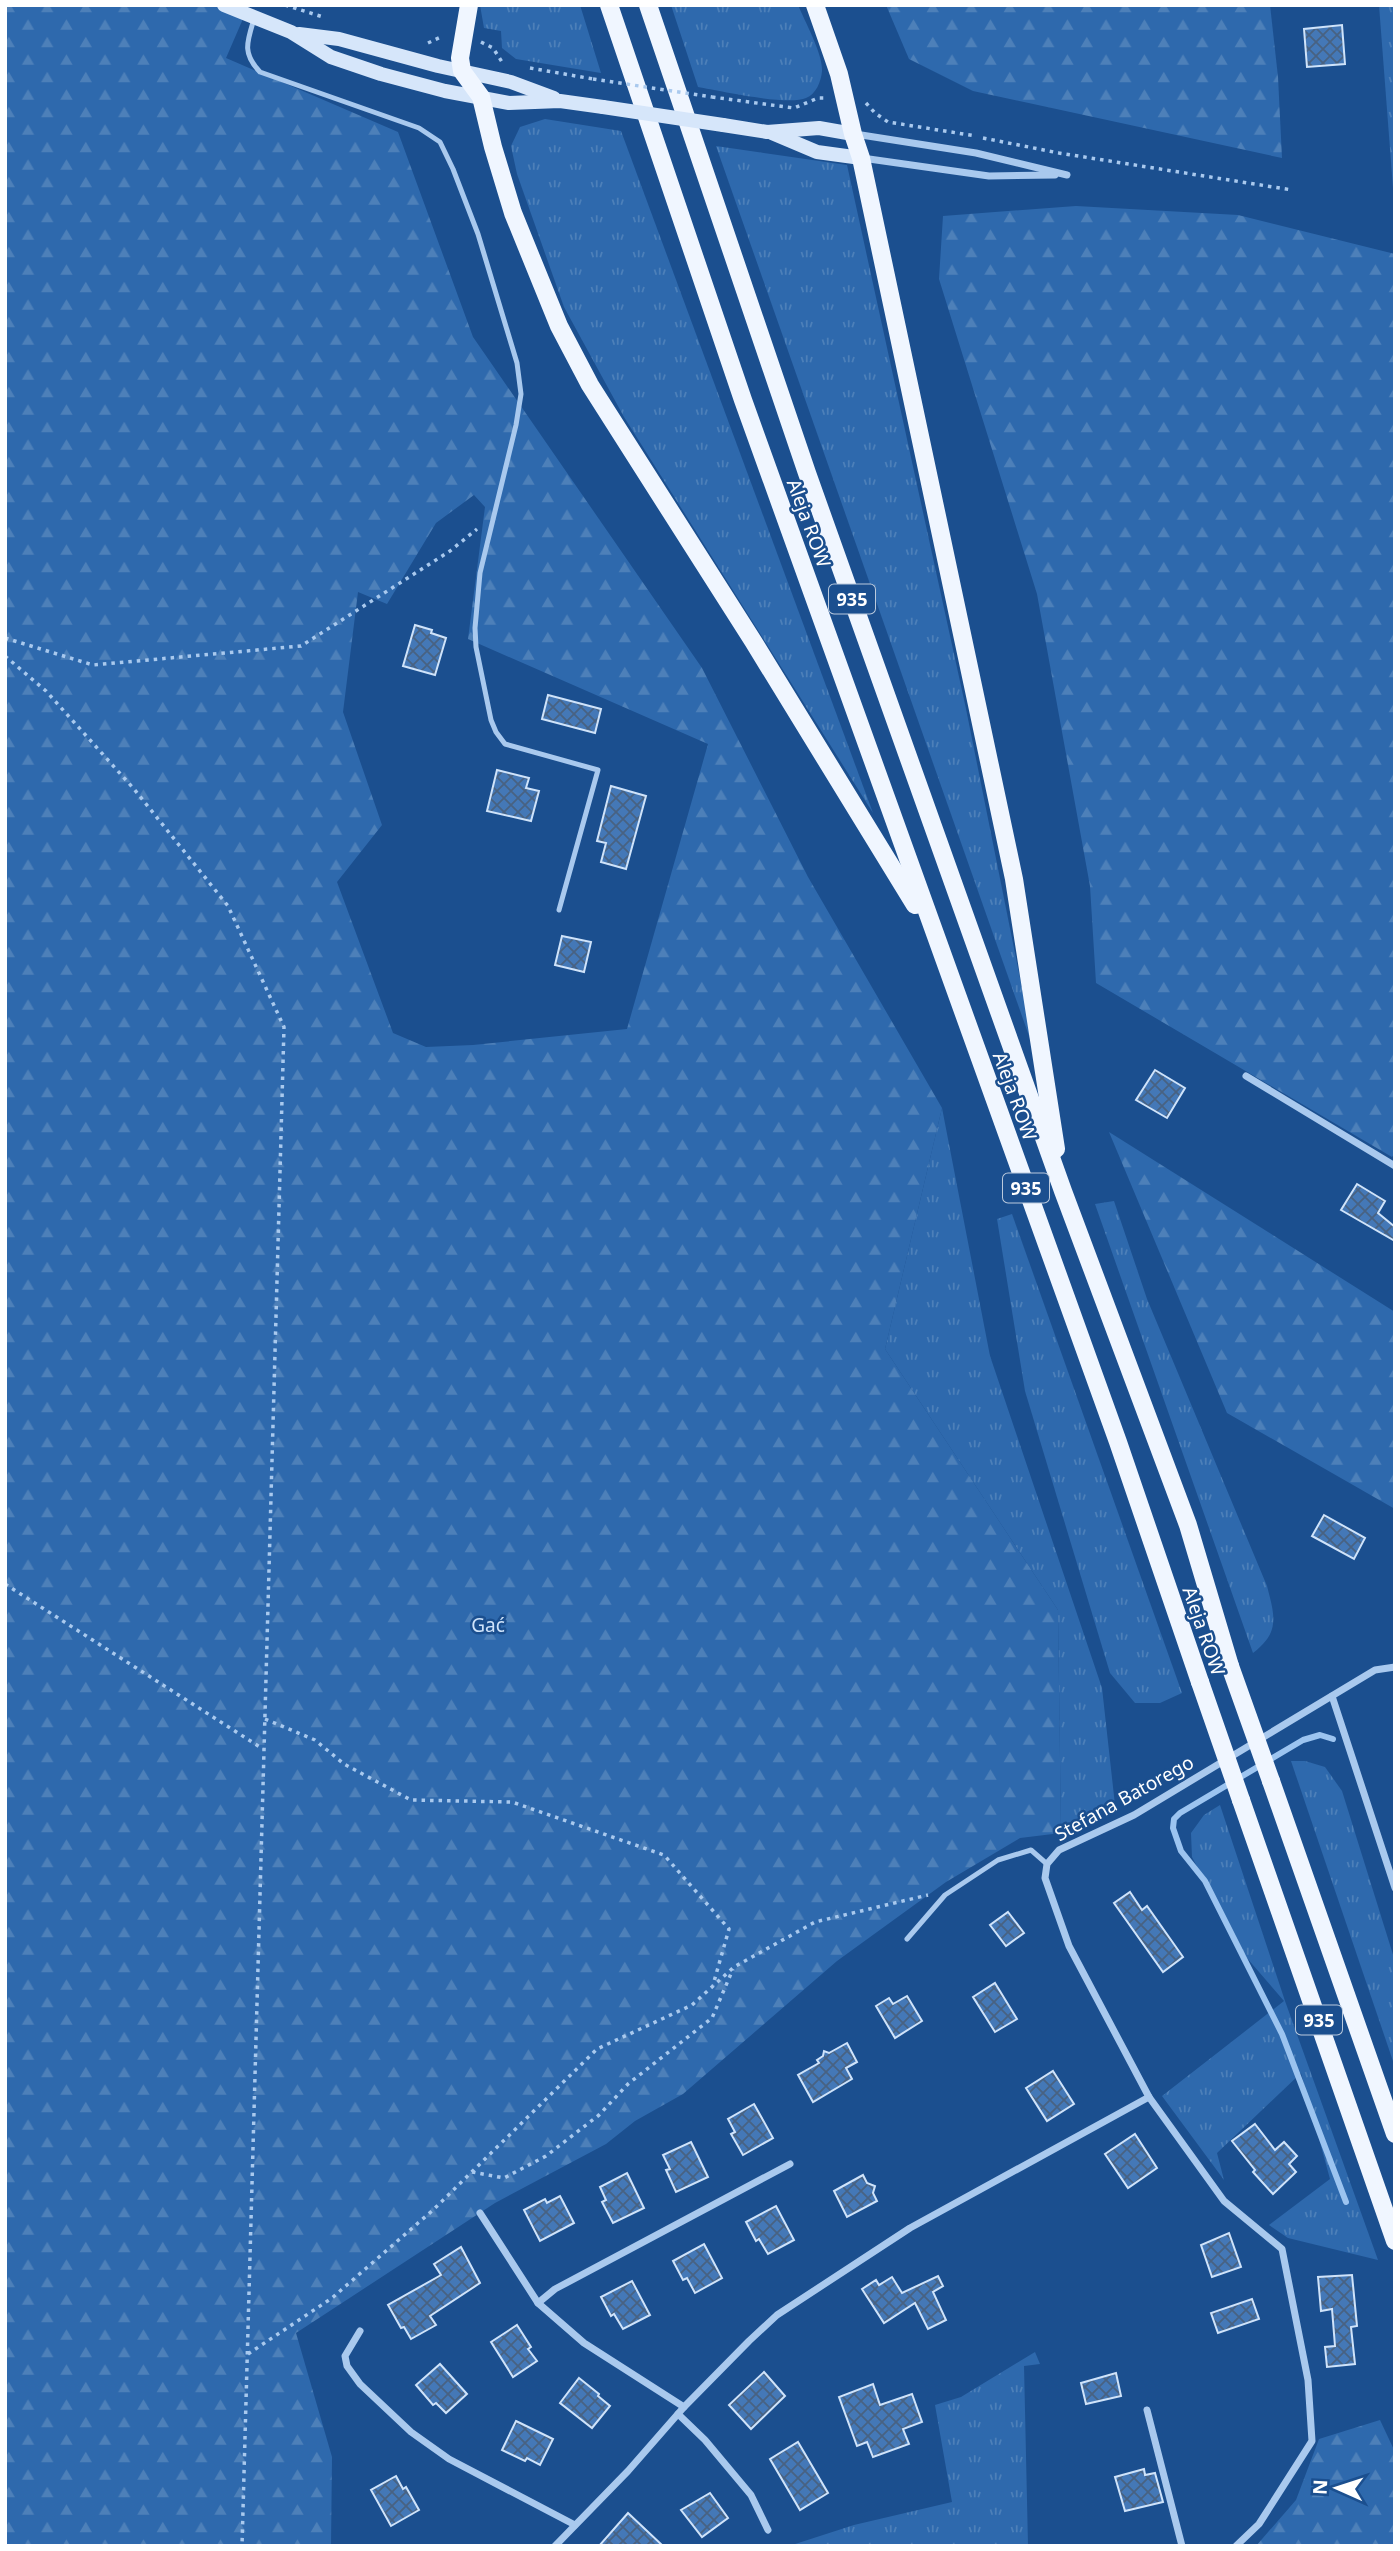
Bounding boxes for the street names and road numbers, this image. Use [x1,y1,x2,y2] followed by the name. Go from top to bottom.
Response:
[781,475,837,571] street label: Aleja ROW
[829,584,875,614] road number: 935
[987,1048,1043,1144] street label: Aleja ROW
[1003,1174,1049,1203] road number: 935
[1177,1583,1231,1679] street label: Aleja ROW
[1050,1749,1198,1847] street label: Stefana Batorego
[1296,2006,1342,2034] road number: 935

